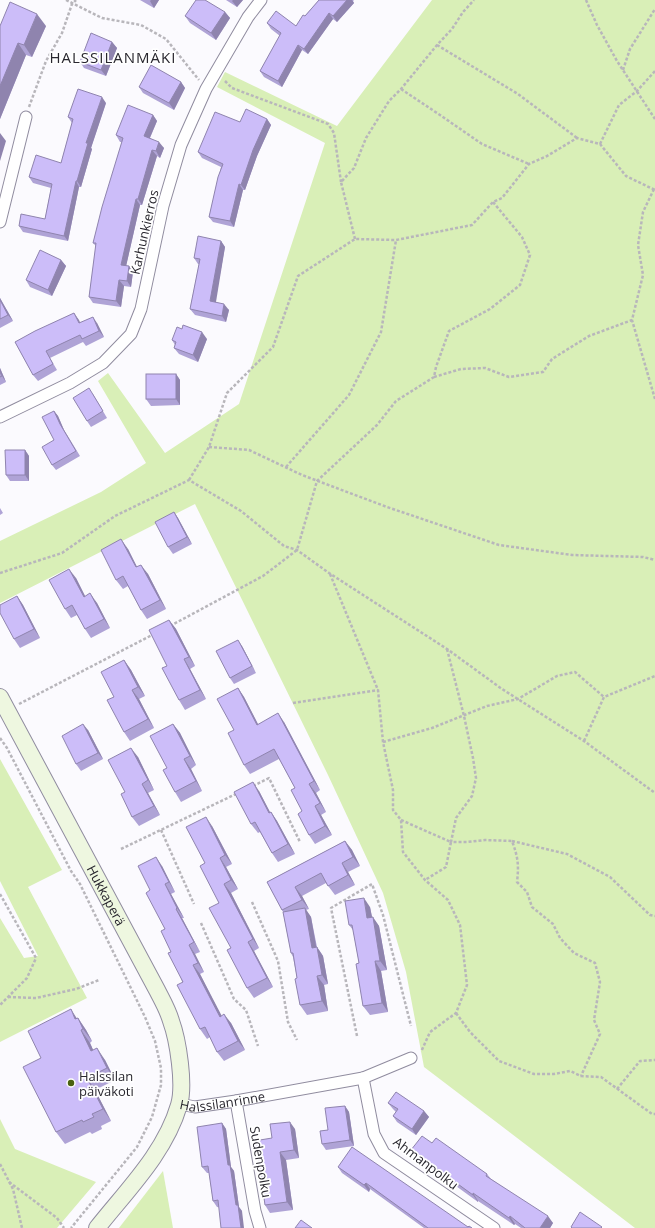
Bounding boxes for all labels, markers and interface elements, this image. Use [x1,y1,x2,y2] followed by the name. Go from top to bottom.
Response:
[50,47,176,67] district label: HALSSILANMÄKI
[126,188,162,276] street label: Karhunkierros
[83,862,130,929] street label: Hukkaperä
[79,1067,134,1100] place label: Halssilan päiväkoti
[66,1078,76,1088] marker: Halssilan päiväkoti
[178,1087,267,1116] street label: Halssilanrinne
[246,1125,276,1199] street label: Sudenpolku
[390,1133,462,1193] street label: Ahmanpolku

